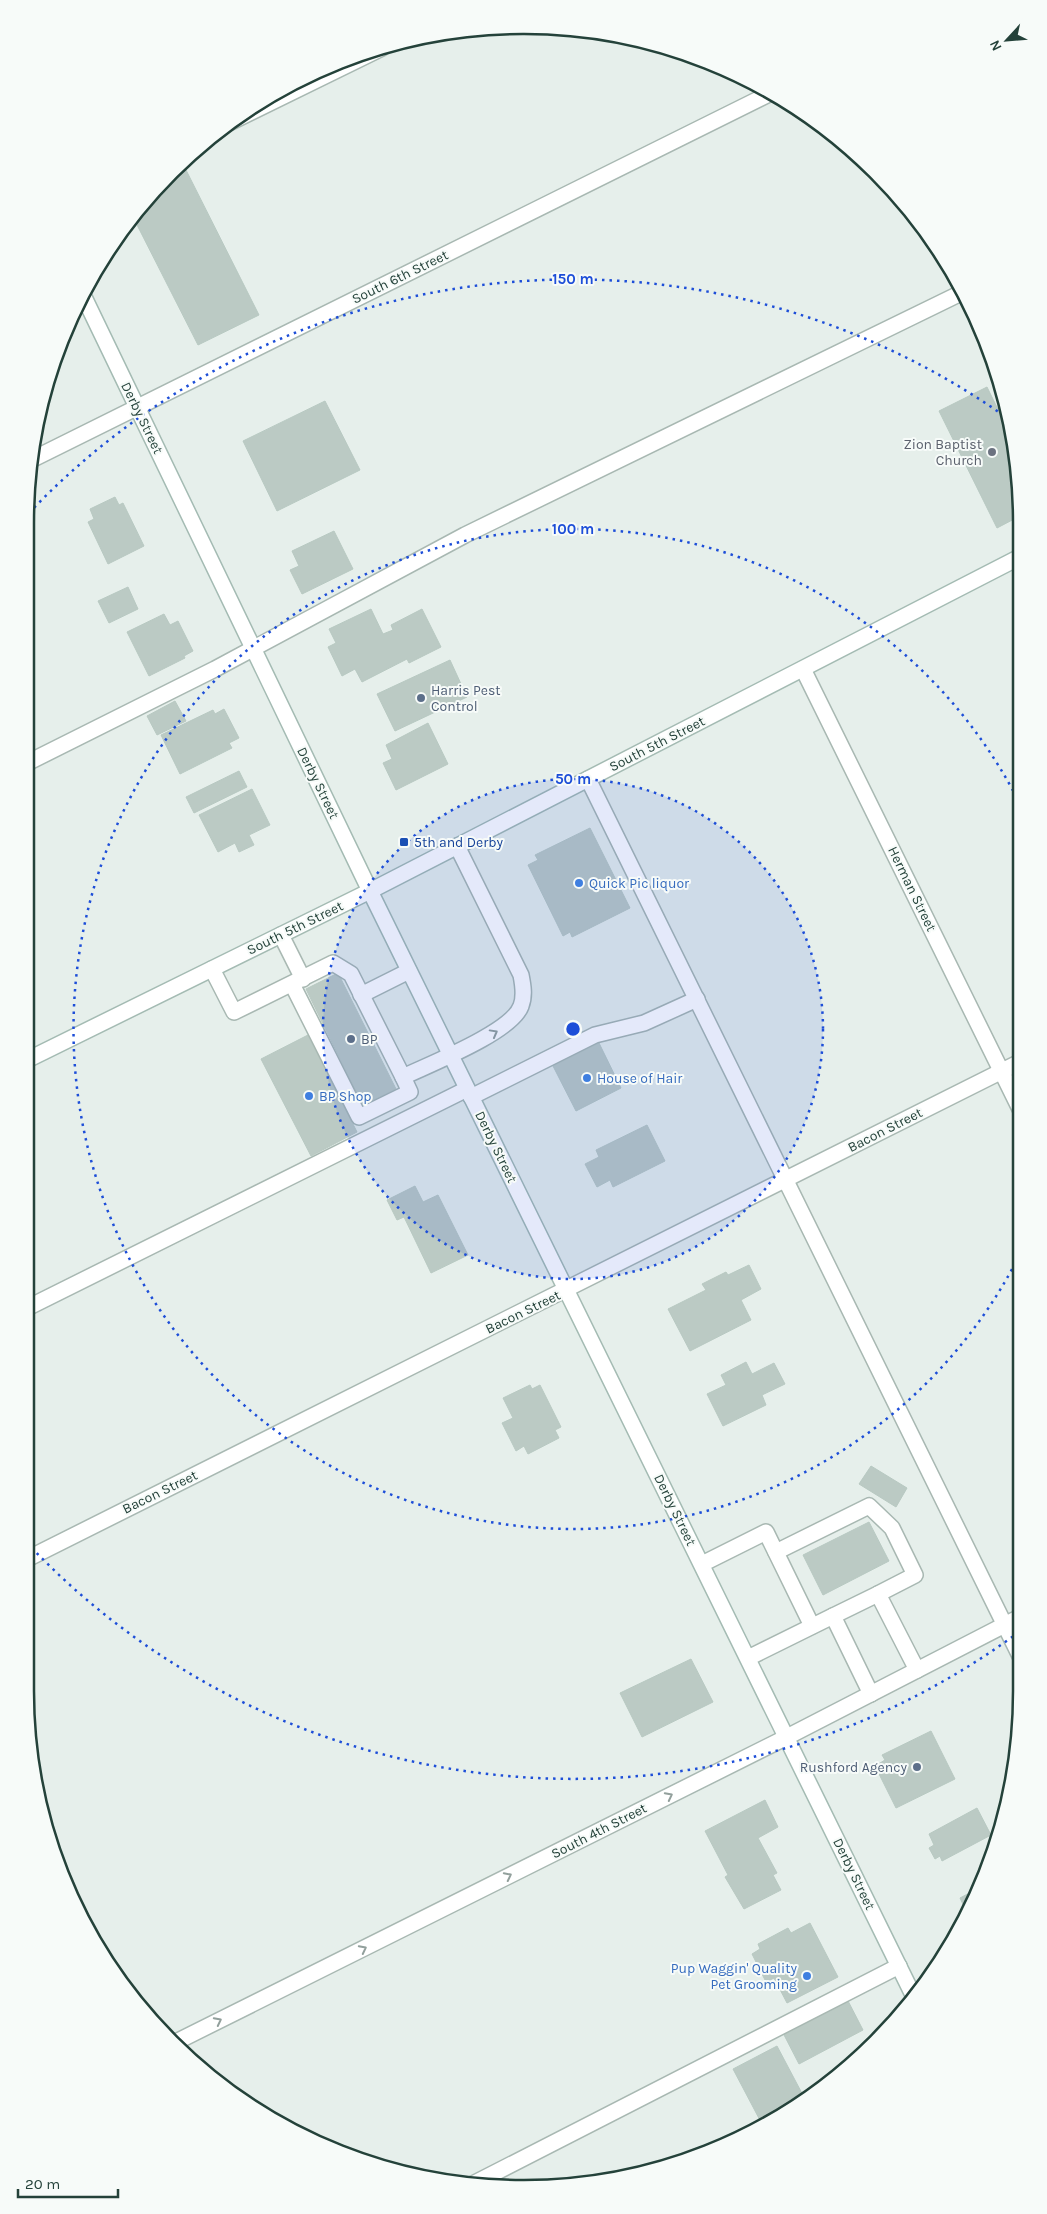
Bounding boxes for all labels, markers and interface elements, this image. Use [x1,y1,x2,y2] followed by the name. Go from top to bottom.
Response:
[982,15,1032,65] north arrow
[986,37,1006,54] text: N
[349,246,451,308] street label: South 6th Street
[552,270,594,288] text: 150 m
[117,379,167,457] street label: Derby Street
[903,436,982,469] place label: Zion Baptist Church
[986,446,998,458] marker: Zion Baptist Church
[552,520,594,538] text: 100 m
[431,682,501,715] place label: Harris Pest Control
[415,692,427,704] marker: Harris Pest Control
[606,713,708,775] street label: South 5th Street
[293,744,343,822] street label: Derby Street
[555,770,591,788] text: 50 m
[414,834,504,851] place label: 5th and Derby
[398,836,410,848] marker: 5th and Derby
[884,844,940,934] street label: Herman Street
[589,875,690,892] place label: Quick Pic liquor
[573,877,585,889] marker: Quick Pic liquor
[244,897,346,959] street label: South 5th Street
[564,1020,582,1038] centre of rings
[488,1029,497,1039] one-way arrow
[361,1031,378,1048] place label: BP
[345,1033,357,1045] marker: BP
[597,1070,683,1087] place label: House of Hair
[581,1072,593,1084] marker: House of Hair
[319,1088,372,1105] place label: BP Shop
[303,1090,315,1102] marker: BP Shop
[845,1104,925,1156] street label: Bacon Street
[471,1108,521,1186] street label: Derby Street
[483,1286,563,1338] street label: Bacon Street
[120,1466,200,1518] street label: Bacon Street
[650,1471,700,1549] street label: Derby Street
[800,1759,907,1776] place label: Rushford Agency
[911,1761,923,1773] marker: Rushford Agency
[664,1792,673,1802] one-way arrow
[548,1800,650,1862] street label: South 4th Street
[829,1835,879,1913] street label: Derby Street
[503,1872,512,1882] one-way arrow
[358,1945,367,1955] one-way arrow
[671,1960,797,1993] place label: Pup Waggin' Quality Pet Grooming
[801,1970,813,1982] marker: Pup Waggin' Quality Pet Grooming
[212,2017,221,2027] one-way arrow
[18,2166,118,2198] scale bar
[25,2175,60,2193] text: 20 m

